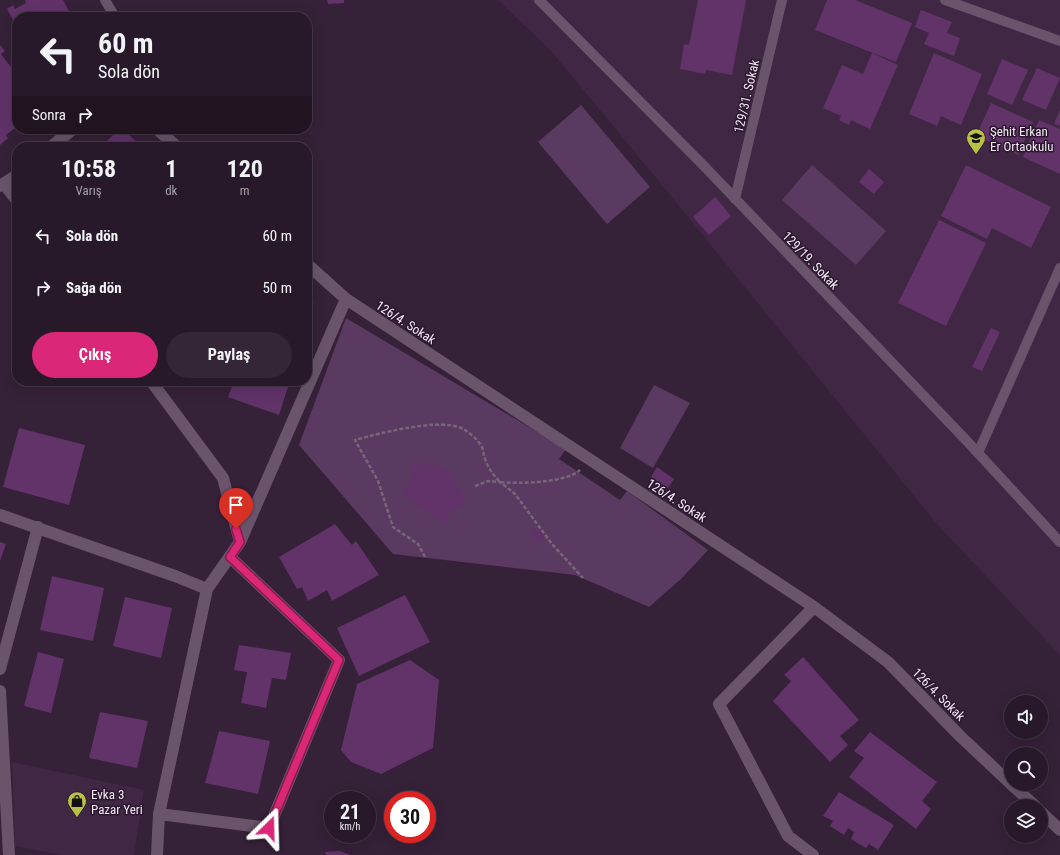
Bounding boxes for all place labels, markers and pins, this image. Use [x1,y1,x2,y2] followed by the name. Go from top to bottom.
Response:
[990,124,1054,154] place label: Şehit Erkan Er Ortaokulu
[965,127,987,155] school or university icon: Şehit Erkan Er Ortaokulu
[219,488,253,529] pin
[91,787,143,817] place label: Evka 3 Pazar Yeri
[66,790,88,818] shop icon: Evka 3 Pazar Yeri

